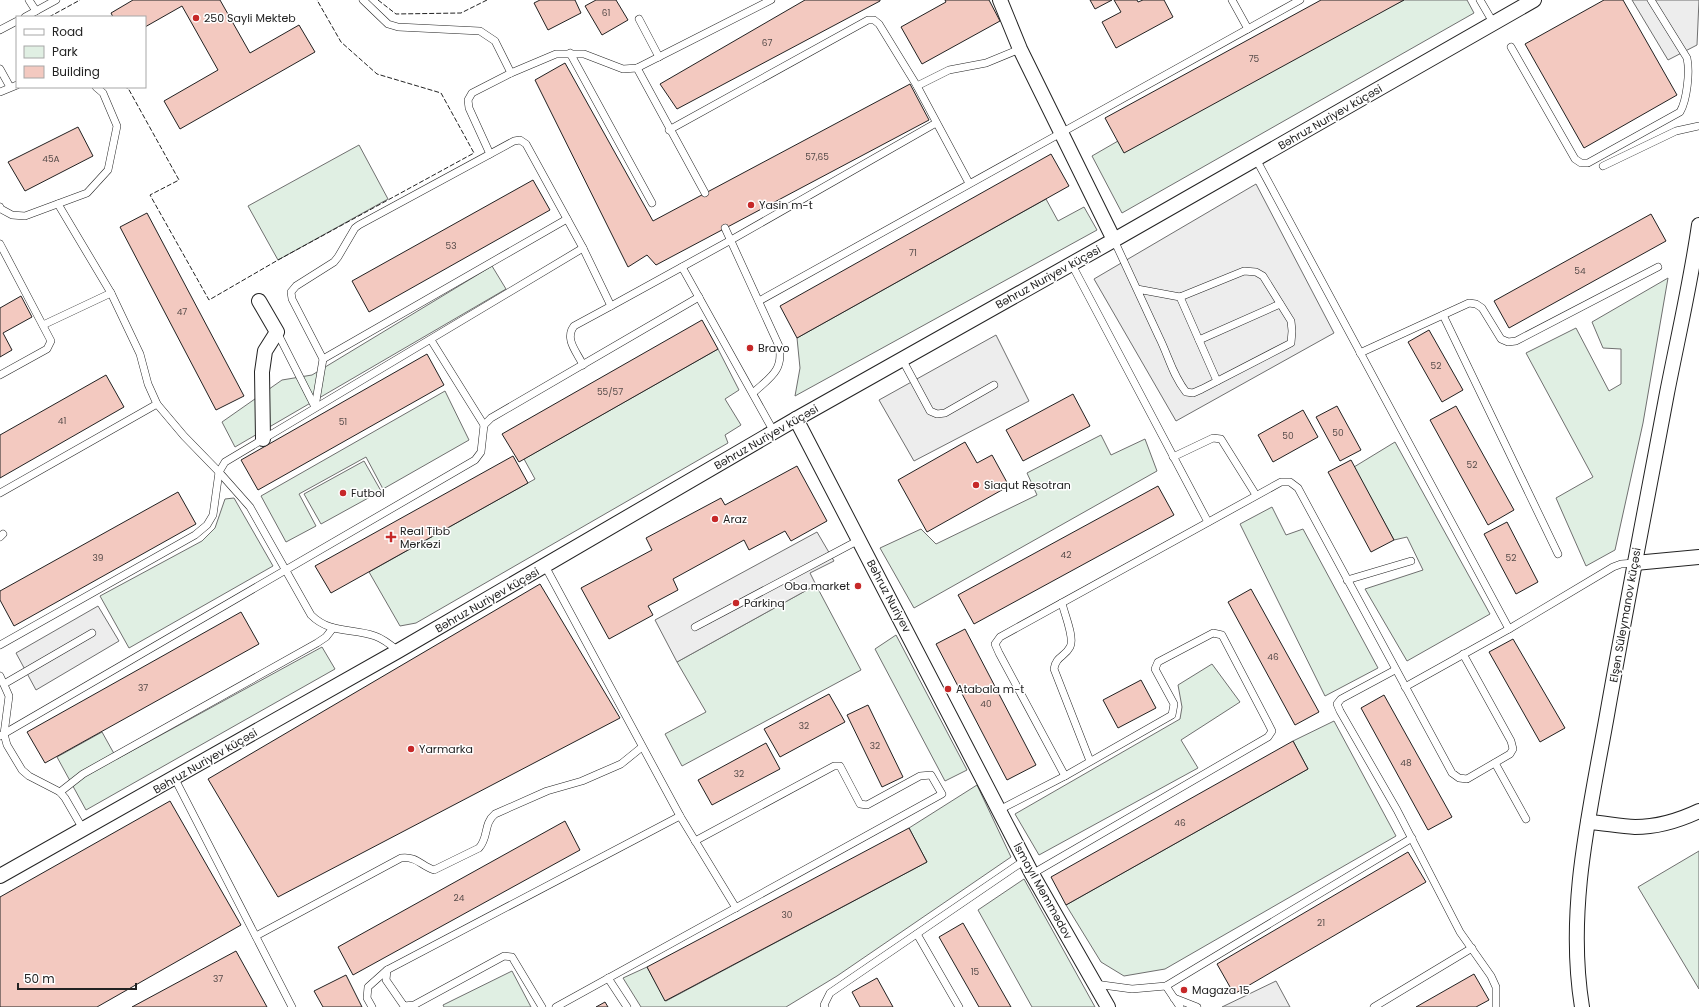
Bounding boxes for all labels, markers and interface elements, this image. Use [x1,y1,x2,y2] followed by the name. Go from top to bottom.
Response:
[602,7,610,19] house number: 61
[204,10,296,26] place label: 250 Sayli Mekteb
[191,13,201,23] marker: 250 Sayli Mekteb
[16,16,146,88] legend
[52,23,83,40] text: Road
[762,37,772,49] house number: 67
[52,43,79,60] text: Park
[1249,53,1260,65] house number: 75
[52,63,100,80] text: Building
[1275,80,1385,153] street label: Bəhruz Nuriyev küçəsi
[805,151,829,163] house number: 57,65
[42,153,60,165] house number: 45A
[759,197,813,213] place label: Yasin m-t
[746,200,756,210] marker: Yasin m-t
[446,240,456,252] house number: 53
[992,241,1104,313] street label: Bəhruz Nuriyev küçəsi
[909,247,917,259] house number: 71
[1574,265,1586,277] house number: 54
[177,306,187,318] house number: 47
[758,340,790,356] place label: Bravo
[745,343,755,353] marker: Bravo
[1431,360,1441,372] house number: 52
[597,386,623,398] house number: 55/57
[711,400,821,473] street label: Bəhruz Nuriyev küçəsi
[58,415,66,427] house number: 41
[339,416,347,428] house number: 51
[1332,427,1344,439] house number: 50
[1282,430,1294,442] house number: 50
[1467,459,1477,471] house number: 52
[984,477,1071,493] place label: Siaqut Resotran
[971,480,981,490] marker: Siaqut Resotran
[351,485,385,501] place label: Futbol
[338,488,348,498] marker: Futbol
[723,511,747,527] place label: Araz
[710,514,720,524] marker: Araz
[400,523,450,552] place label: Real Tibb Mərkəzi
[385,531,397,543] marker: Real Tibb Mərkəzi
[1605,546,1645,684] street label: Elşən Süleymanov küçəsi
[1061,549,1071,561] house number: 42
[93,552,104,564] house number: 39
[1506,552,1516,564] house number: 52
[863,557,915,636] street label: Bəhruz Nuriyev
[432,563,542,636] street label: Bəhruz Nuriyev küçəsi
[784,578,850,594] place label: Oba market
[853,581,863,591] marker: Oba market
[744,595,785,611] place label: Parkinq
[731,598,741,608] marker: Parkinq
[1267,651,1279,663] house number: 46
[956,681,1024,697] place label: Atabala m-t
[138,682,148,694] house number: 37
[943,684,953,694] marker: Atabala m-t
[980,698,992,710] house number: 40
[799,720,809,732] house number: 32
[150,724,260,797] street label: Bəhruz Nuriyev küçəsi
[870,740,880,752] house number: 32
[419,741,473,757] place label: Yarmarka
[406,744,416,754] marker: Yarmarka
[1400,757,1412,769] house number: 48
[734,768,744,780] house number: 32
[1174,817,1186,829] house number: 46
[1010,840,1077,943] street label: İsmayıl Məmmədov
[454,892,465,904] house number: 24
[782,909,793,921] house number: 30
[1317,917,1325,929] house number: 21
[18,965,136,991] scale bar
[971,966,980,978] house number: 15
[24,970,55,987] text: 50 m
[213,973,223,985] house number: 37
[1192,982,1250,998] place label: Magaza 15
[1179,985,1189,995] marker: Magaza 15

